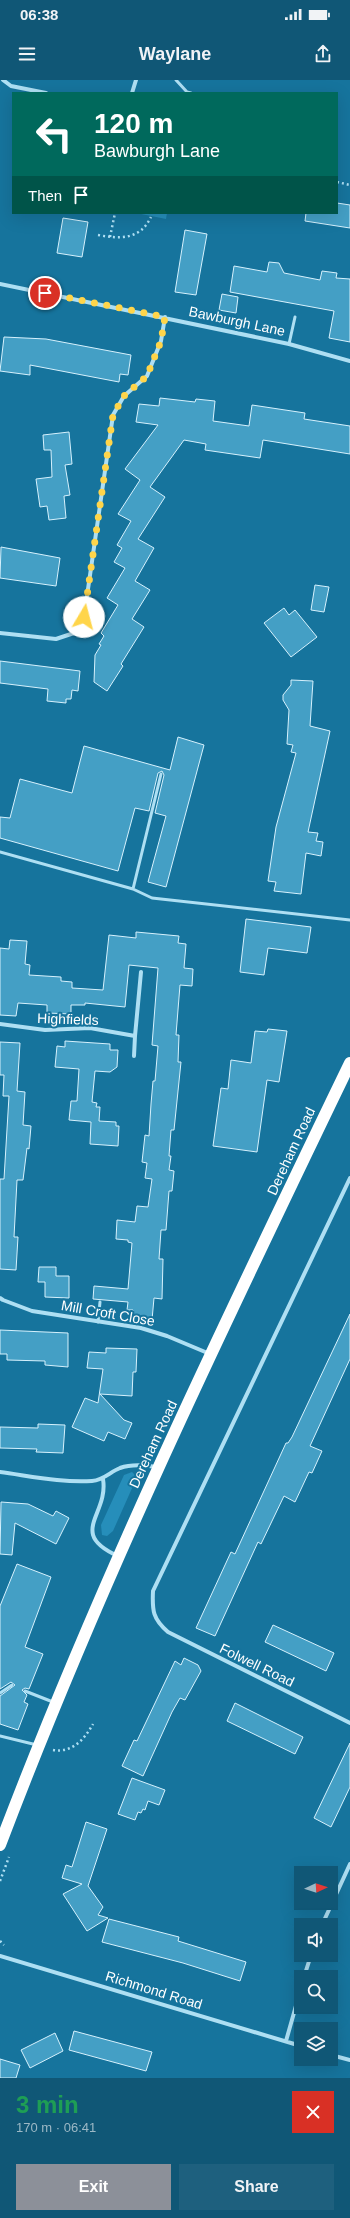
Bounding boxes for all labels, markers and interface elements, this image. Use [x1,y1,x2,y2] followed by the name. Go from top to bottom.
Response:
[20,6,58,23] text: 06:38
[16,43,38,65] icon: menu
[312,43,334,65] icon: share
[139,44,211,64] text: Waylane
[28,108,80,160] icon: left
[94,108,173,139] text: 120 m
[94,141,220,161] text: Bawburgh Lane
[70,184,92,206] icon: arrive
[28,187,62,204] text: Then
[28,276,62,310] pin
[34,282,56,304] icon: arrive
[187,303,287,339] street label: Bawburgh Lane
[63,596,105,638] position arrow
[37,1010,99,1028] street label: Highfields
[264,1105,318,1197] street label: Dereham Road
[60,1297,156,1329] street label: Mill Croft Close
[126,1398,180,1490] street label: Dereham Road
[217,1640,297,1690] street label: Folwell Road
[294,1866,338,1910] north arrow
[294,1866,338,2066] map controls
[294,1918,338,1962] button: sound
[104,1968,204,2012] street label: Richmond Road
[294,1970,338,2014] button: search
[294,2022,338,2066] button: layers
[16,2091,79,2118] text: 3 min
[292,2091,334,2133] button: close
[16,2120,96,2135] text: 170 m · 06:41
[16,2164,171,2210] button: Exit
[179,2164,334,2210] button: Share

